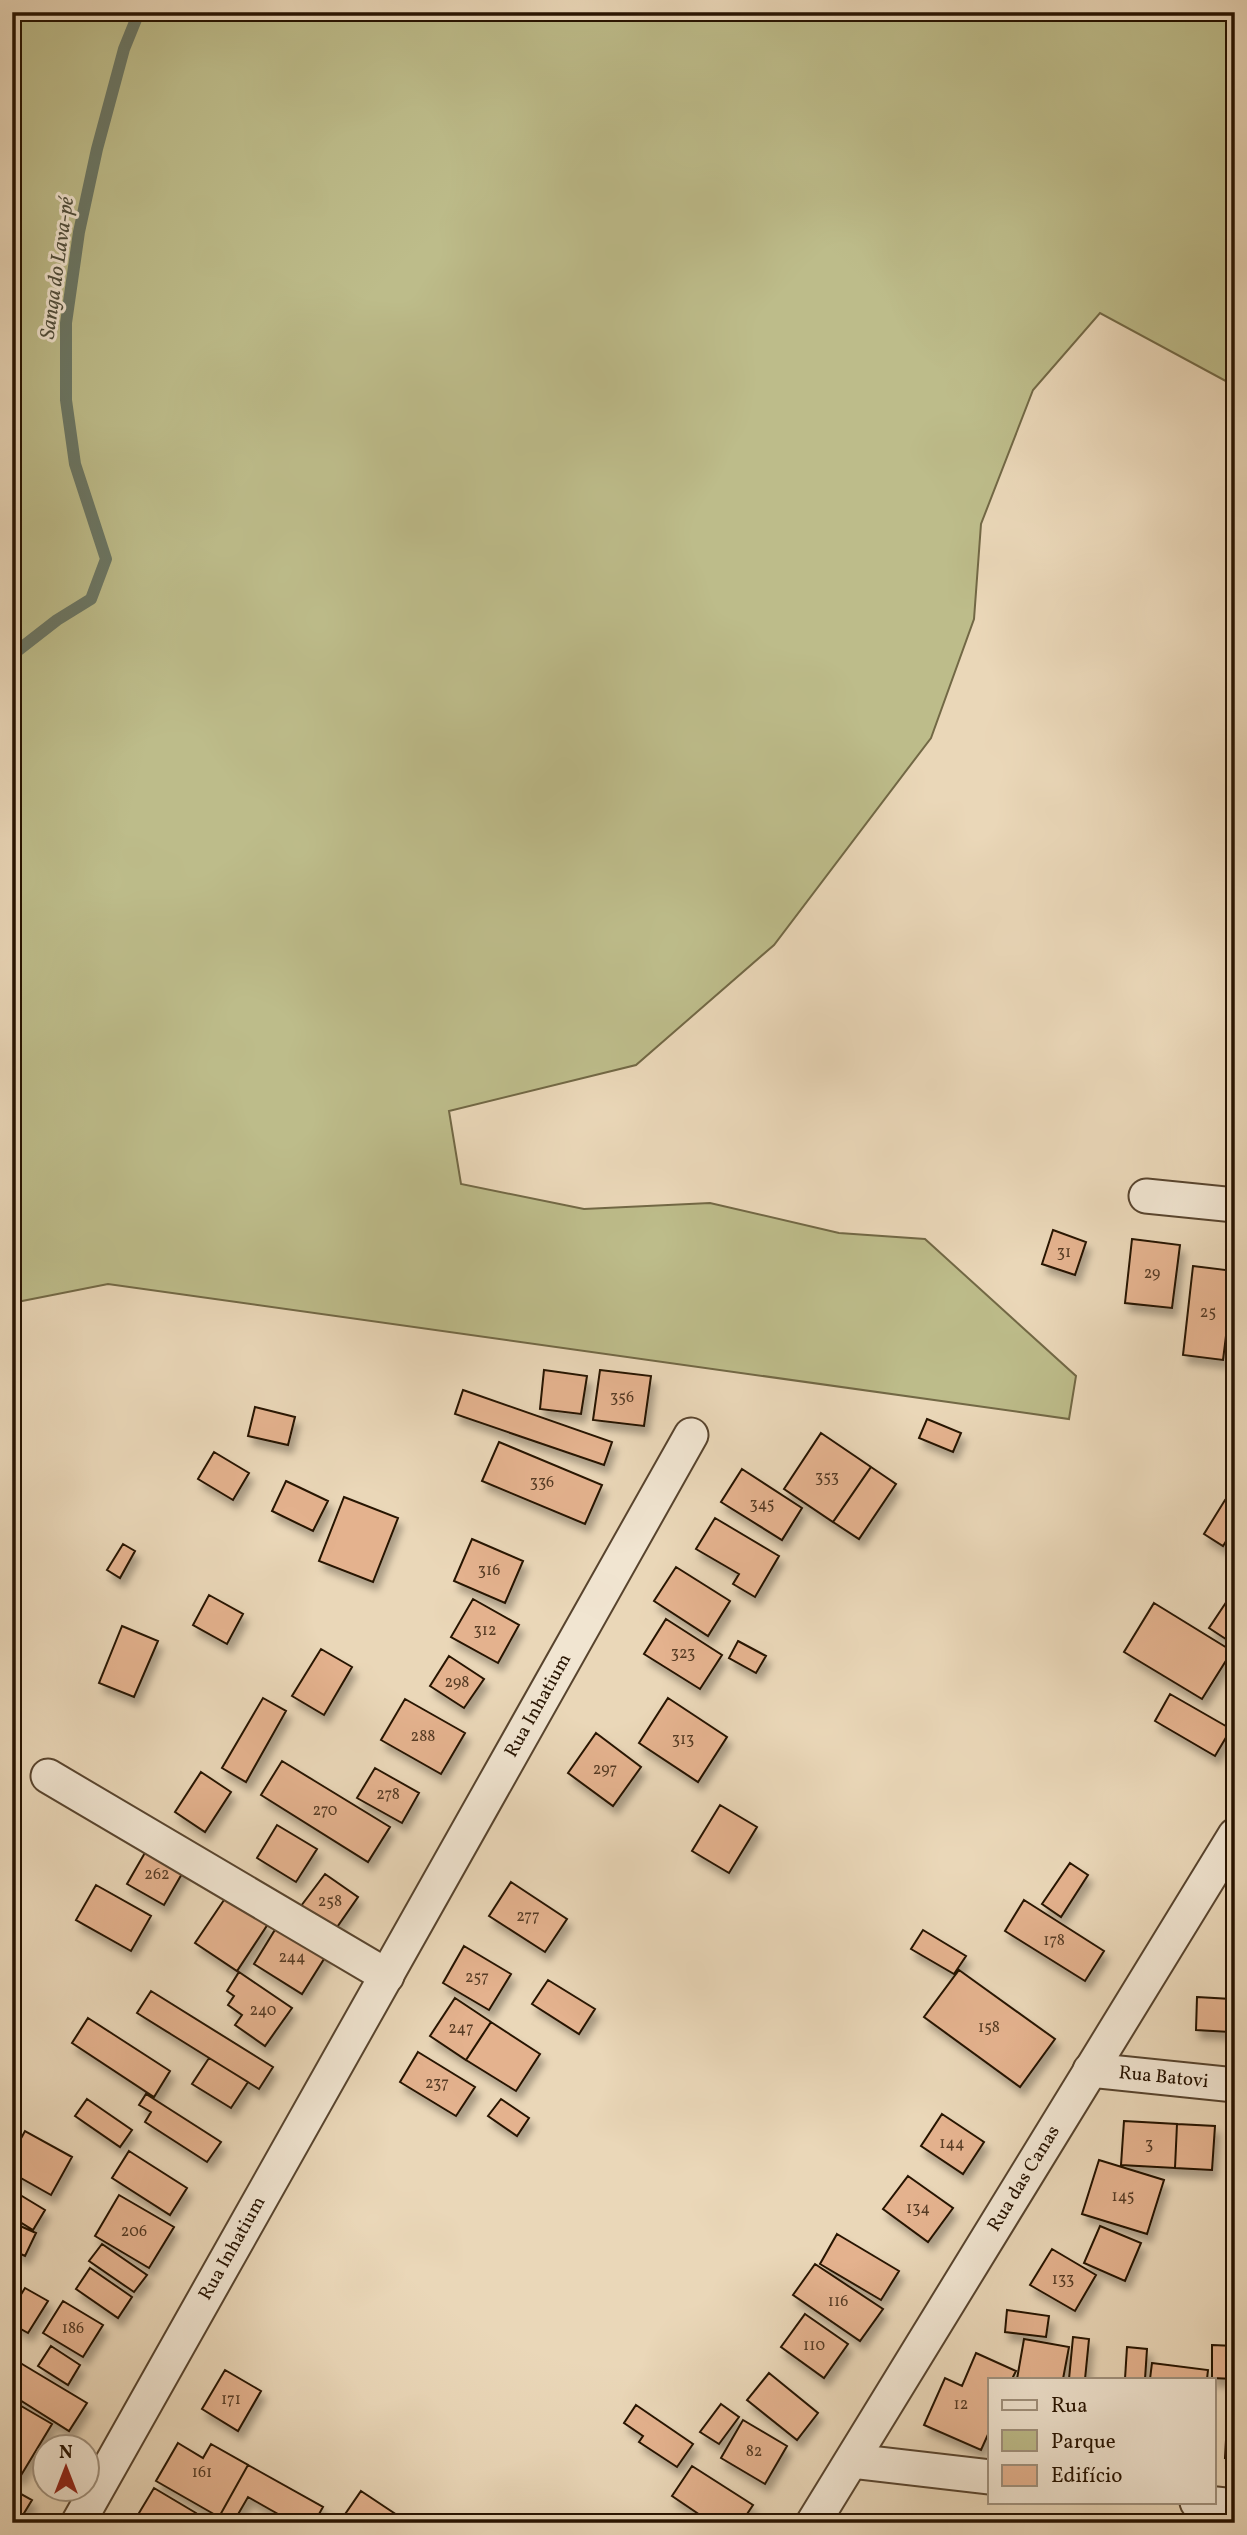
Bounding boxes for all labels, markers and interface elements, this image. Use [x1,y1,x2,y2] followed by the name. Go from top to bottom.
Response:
[34,194,83,341] water label: Sanga do Lava-pé
[1057,1242,1071,1264] house number: 31
[1144,1263,1160,1285] house number: 29
[1200,1302,1216,1324] house number: 25
[610,1387,634,1409] house number: 356
[815,1467,839,1489] house number: 353
[530,1472,554,1494] house number: 336
[750,1494,774,1516] house number: 345
[478,1560,500,1582] house number: 316
[473,1620,497,1642] house number: 312
[671,1643,695,1665] house number: 323
[499,1649,578,1762] street label: Rua Inhatium
[445,1672,469,1694] house number: 298
[411,1726,435,1748] house number: 288
[672,1729,694,1751] house number: 313
[593,1759,617,1781] house number: 297
[376,1784,400,1806] house number: 278
[313,1800,337,1822] house number: 270
[144,1864,170,1886] house number: 262
[318,1891,342,1913] house number: 258
[516,1906,540,1928] house number: 277
[1043,1930,1065,1952] house number: 178
[278,1947,306,1969] house number: 244
[465,1967,489,1989] house number: 257
[250,2000,276,2022] house number: 240
[978,2017,1000,2039] house number: 158
[448,2018,474,2040] house number: 247
[1117,2060,1210,2095] street label: Rua Batovi
[425,2073,449,2095] house number: 237
[982,2121,1067,2237] street label: Rua das Canas
[939,2133,965,2155] house number: 144
[1145,2134,1153,2156] house number: 3
[1112,2186,1134,2208] house number: 145
[193,2192,272,2305] street label: Rua Inhatium
[906,2198,930,2220] house number: 134
[121,2221,147,2243] house number: 206
[1052,2269,1074,2291] house number: 133
[828,2291,848,2313] house number: 116
[62,2318,84,2340] house number: 186
[803,2335,825,2357] house number: 110
[988,2378,1216,2504] legend
[221,2389,241,2411] house number: 171
[1051,2392,1088,2421] text: Rua
[954,2394,968,2416] house number: 12
[1051,2428,1116,2457] text: Parque
[32,2434,102,2504] north arrow
[59,2440,73,2466] text: N
[746,2441,762,2463] house number: 82
[192,2462,212,2484] house number: 161
[1051,2462,1123,2491] text: Edifício

